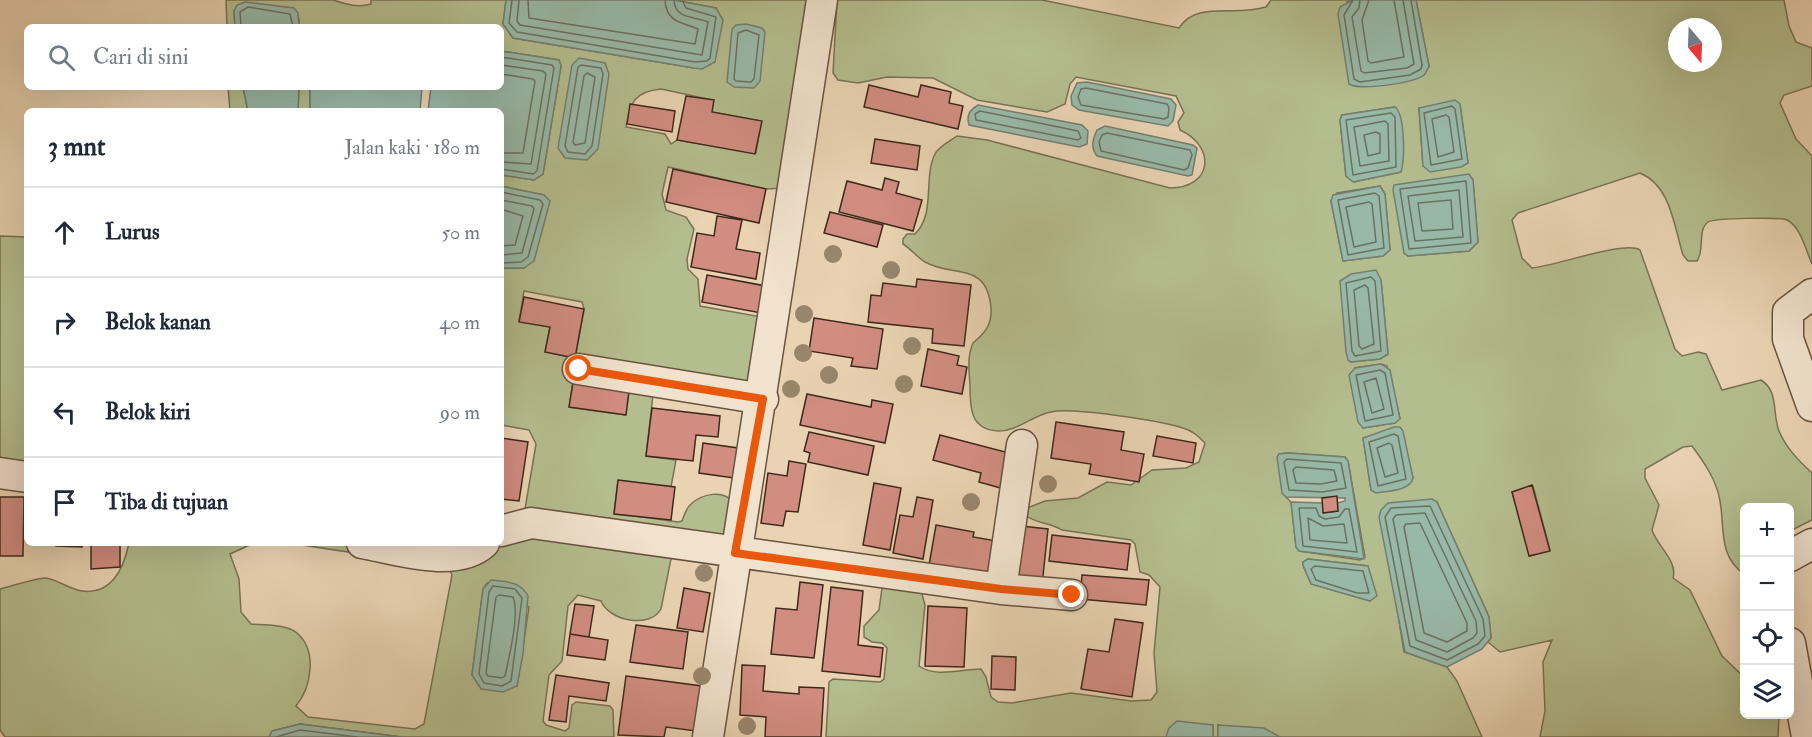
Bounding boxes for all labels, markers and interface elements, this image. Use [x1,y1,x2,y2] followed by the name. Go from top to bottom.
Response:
[1668,18,1722,72] north arrow
[24,24,504,90] search box
[45,41,78,74] icon: search
[93,43,189,71] text: Cari di sini
[48,131,105,163] text: 3 mnt
[345,135,480,160] text: Jalan kaki · 180 m
[48,216,81,249] icon: ahead
[105,218,159,246] text: Lurus
[441,220,480,245] text: 50 m
[48,306,81,339] icon: right
[105,308,211,336] text: Belok kanan
[439,310,480,335] text: 40 m
[565,355,591,381] route start
[48,396,81,429] icon: left
[105,398,190,426] text: Belok kiri
[440,400,480,425] text: 90 m
[48,486,81,519] icon: arrive
[105,488,228,516] text: Tiba di tujuan
[1740,503,1794,719] map controls
[1740,503,1794,557] button: +
[1740,557,1794,611] button: −
[1058,581,1084,607] route end
[1740,611,1794,665] button: locate
[1740,665,1794,719] button: layers

